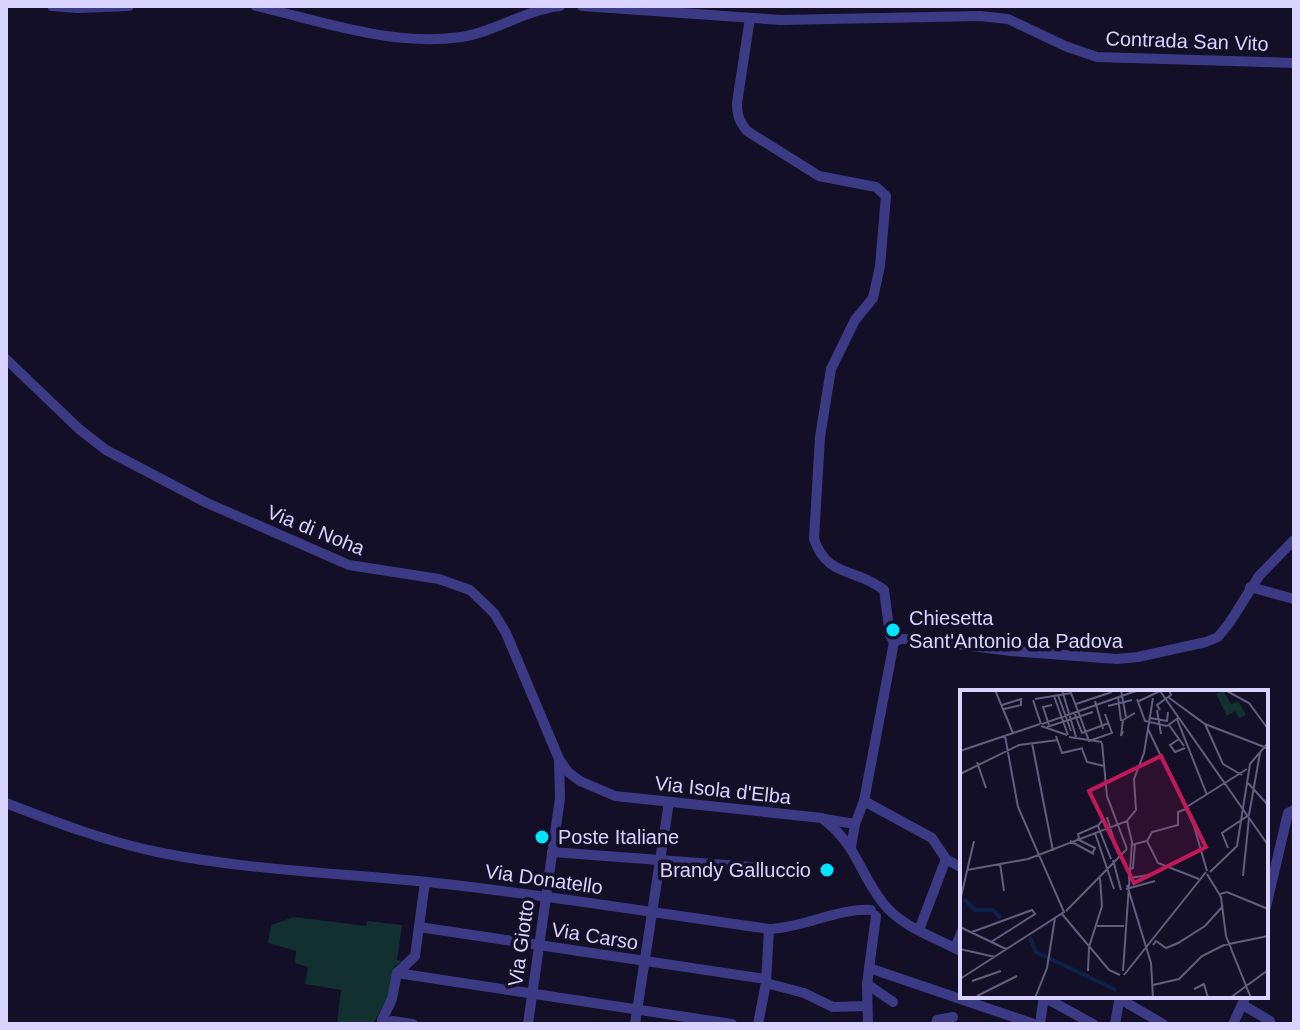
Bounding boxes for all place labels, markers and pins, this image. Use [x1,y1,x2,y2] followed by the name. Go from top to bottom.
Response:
[909,607,1124,652] place label: Chiesetta Sant'Antonio da Padova
[884,621,902,639] marker: Chiesetta Sant'Antonio da Padova
[558,826,679,848] place label: Poste Italiane
[533,828,551,846] marker: Poste Italiane
[660,859,811,881] place label: Brandy Galluccio
[818,861,836,879] marker: Brandy Galluccio

